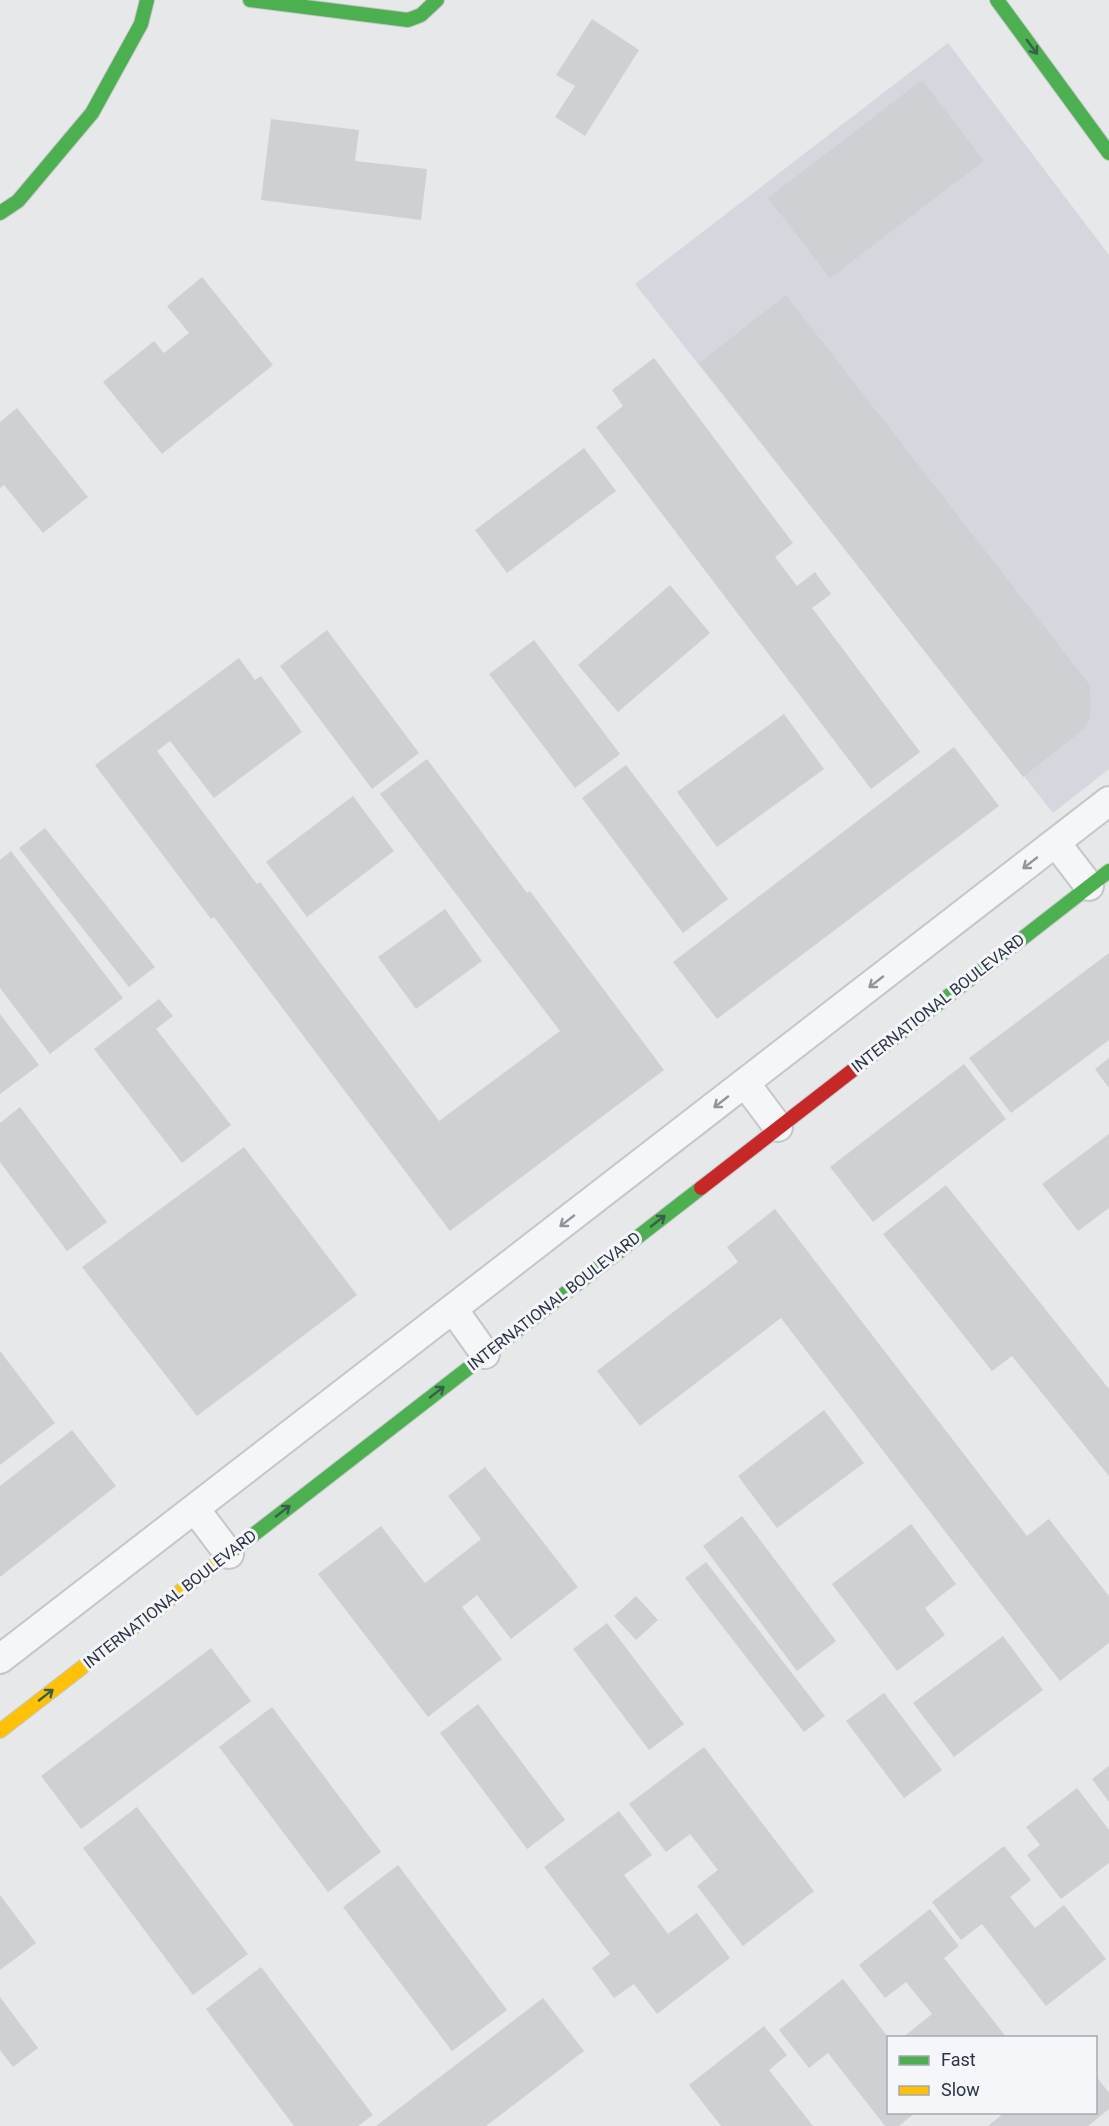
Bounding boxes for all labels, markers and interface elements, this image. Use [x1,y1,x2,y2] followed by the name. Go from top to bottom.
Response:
[1026,39,1038,55] one-way arrow
[1022,856,1038,869] one-way arrow
[848,930,1028,1076] street label: INTERNATIONAL BOULEVARD
[868,976,884,989] one-way arrow
[714,1095,730,1108] one-way arrow
[559,1214,575,1227] one-way arrow
[649,1214,665,1227] one-way arrow
[464,1228,644,1374] street label: INTERNATIONAL BOULEVARD
[429,1385,445,1398] one-way arrow
[275,1505,291,1518] one-way arrow
[80,1526,260,1672] street label: INTERNATIONAL BOULEVARD
[38,1689,54,1702] one-way arrow
[887,2036,1097,2114] legend
[941,2049,976,2070] text: Fast
[941,2079,980,2100] text: Slow

